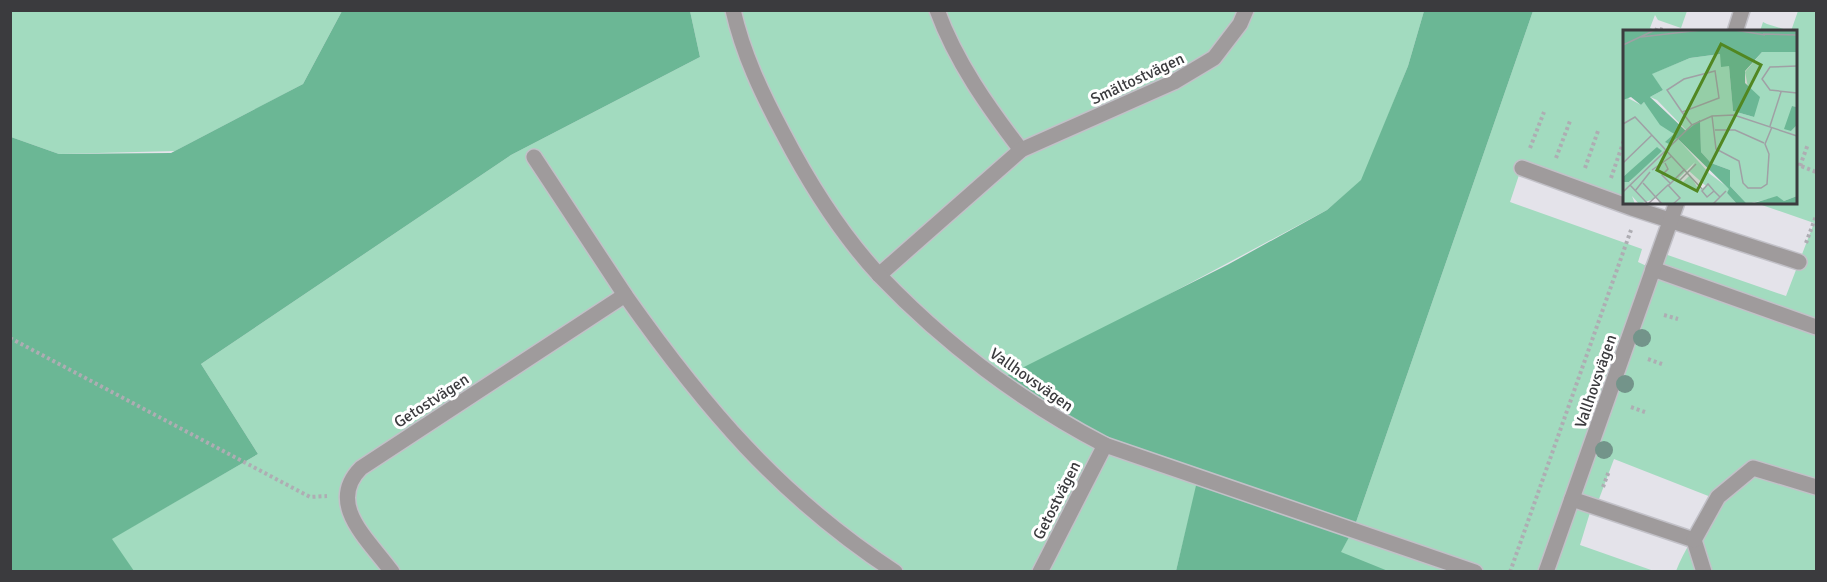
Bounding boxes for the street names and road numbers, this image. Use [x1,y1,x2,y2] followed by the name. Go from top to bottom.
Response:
[1087,48,1188,109] street label: Smältostvägen
[1571,332,1621,431] street label: Vallhovsvägen
[986,344,1077,416] street label: Vallhovsvägen
[390,369,473,432] street label: Getostvägen
[1029,458,1085,543] street label: Getostvägen

